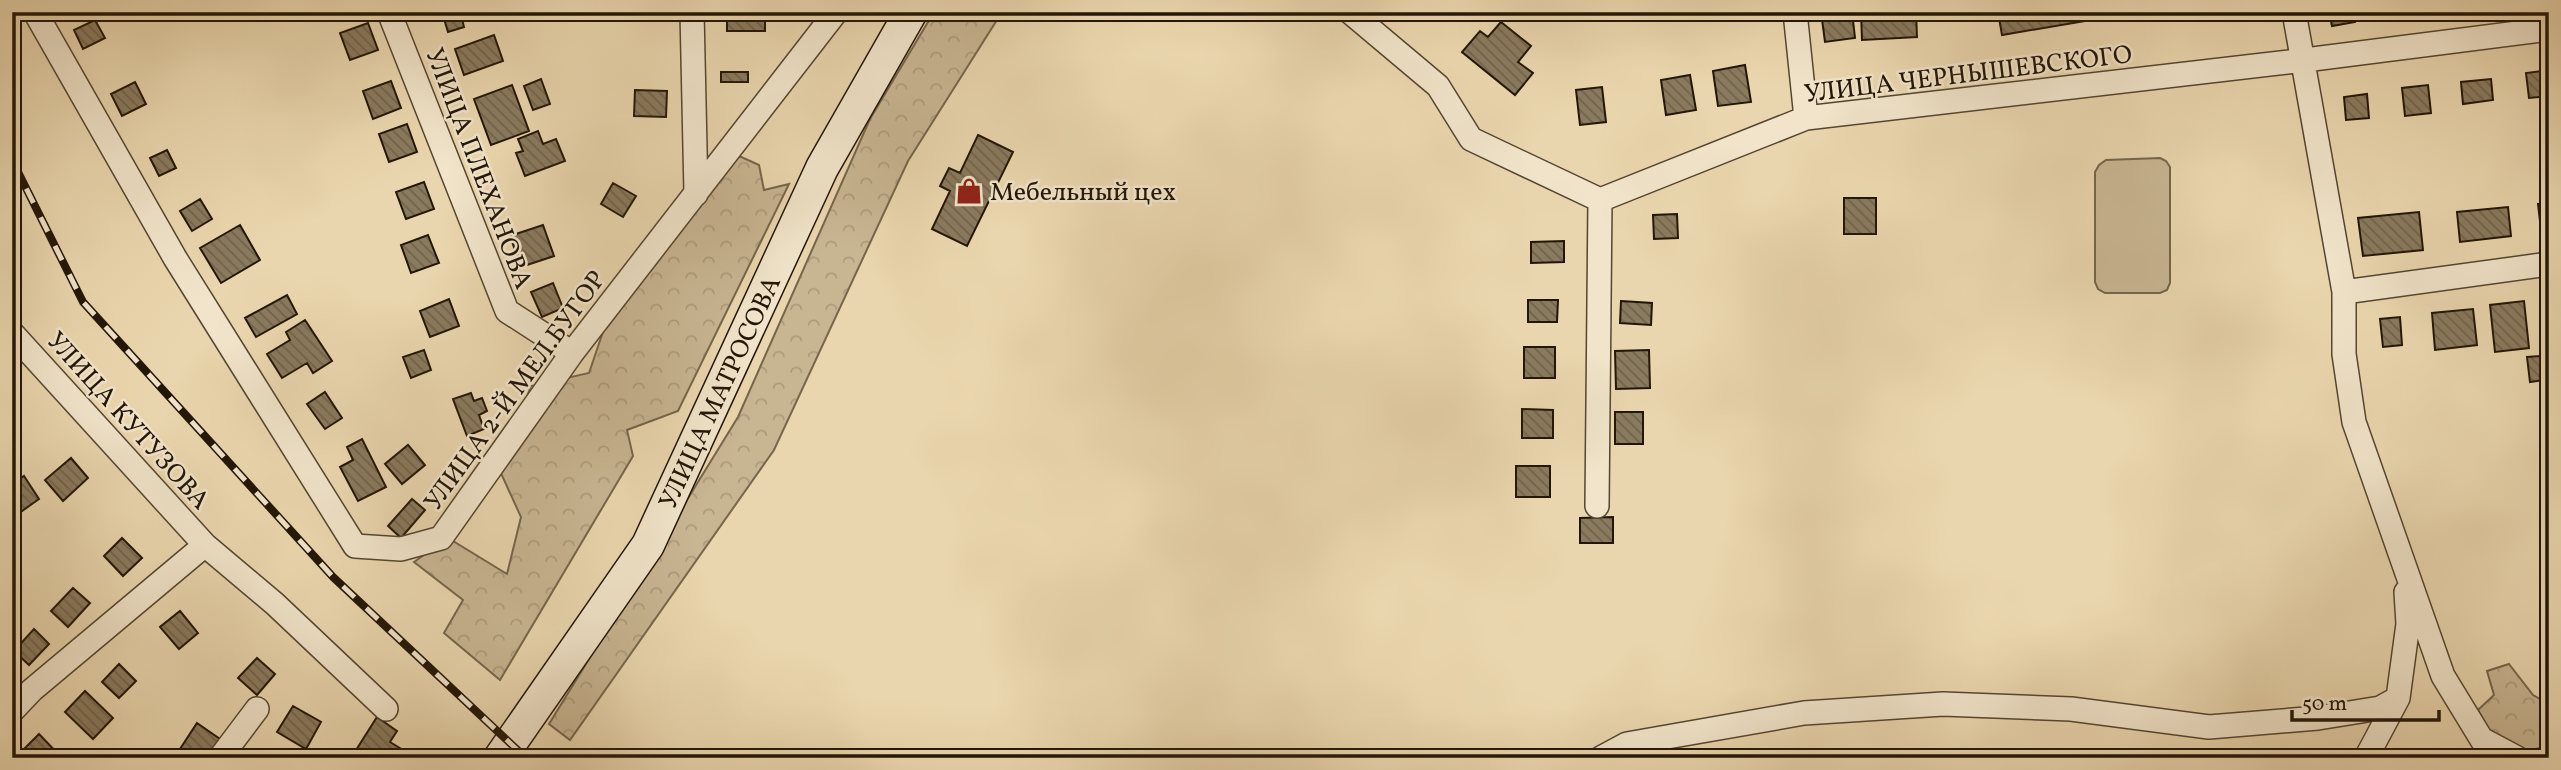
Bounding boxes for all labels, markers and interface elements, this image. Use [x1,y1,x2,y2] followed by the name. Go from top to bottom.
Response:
[1802,37,2134,113] street label: УЛИЦА ЧЕРНЫШЕВСКОГО
[416,43,541,294] street label: УЛИЦА ПЛЕХАНОВА
[990,175,1176,211] place label: Мебельный цех
[954,176,984,206] shop icon: Мебельный цех
[416,264,615,519] street label: УЛИЦА 2-Й МЕЛ.БУГОР
[651,270,791,515] street label: УЛИЦА МАТРОСОВА
[38,324,217,518] street label: УЛИЦА КУТУЗОВА
[2292,679,2438,723] scale bar
[2302,690,2347,719] text: 50 m

